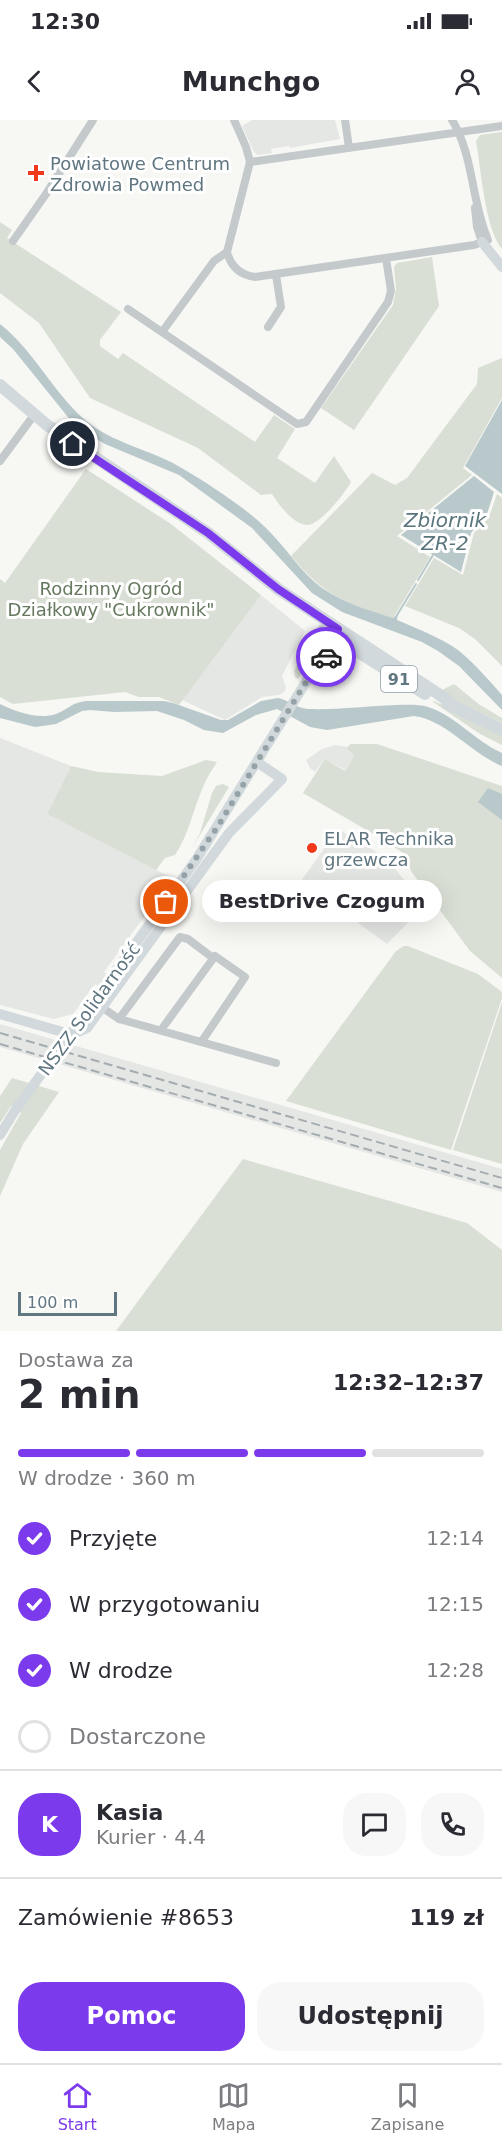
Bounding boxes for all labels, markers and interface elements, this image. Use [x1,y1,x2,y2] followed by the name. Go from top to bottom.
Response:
[30,9,100,34] text: 12:30
[18,65,51,98] icon: back
[451,65,484,98] icon: person
[182,66,320,97] text: Munchgo
[50,153,230,195] place label: Powiatowe Centrum Zdrowia Powmed
[27,164,45,182] marker: Powiatowe Centrum Zdrowia Powmed
[47,418,98,469] pin
[56,427,89,460] icon: home
[403,508,488,555] water label: Zbiornik ZR-2
[8,578,214,620] park label: Rodzinny Ogród Działkowy "Cukrownik"
[296,627,356,687] courier
[310,641,343,674] icon: car
[381,666,417,692] road number: 91
[324,828,454,870] place label: ELAR Technika grzewcza
[305,841,319,855] marker: ELAR Technika grzewcza
[140,876,191,927] pin
[202,881,442,923] callout: BestDrive Czogum
[149,885,182,918] icon: bag
[219,889,425,913] text: BestDrive Czogum
[34,939,144,1079] street label: NSZZ Solidarność
[18,1289,117,1316] scale bar
[27,1293,78,1312] text: 100 m
[18,1348,134,1372] text: Dostawa za
[333,1370,484,1395] text: 12:32–12:37
[18,1372,140,1417] text: 2 min
[18,1466,195,1490] text: W drodze · 360 m
[18,1522,51,1555] icon: check
[69,1526,157,1551] text: Przyjęte
[426,1526,484,1550] text: 12:14
[18,1588,51,1621] icon: check
[69,1592,260,1617] text: W przygotowaniu
[426,1592,484,1616] text: 12:15
[18,1654,51,1687] icon: check
[69,1658,173,1683] text: W drodze
[426,1658,484,1682] text: 12:28
[69,1724,206,1749] text: Dostarczone
[343,1793,406,1856] button: chat
[421,1793,484,1856] button: phone
[96,1800,163,1825] text: Kasia
[41,1812,58,1837] text: K
[96,1825,206,1849] text: Kurier · 4.4
[18,1905,234,1930] text: Zamówienie #8653
[409,1905,484,1930] text: 119 zł
[18,1982,245,2051] button: Pomoc
[257,1982,484,2051] button: Udostępnij
[58,2079,97,2134] tab: Start
[212,2079,256,2134] tab: Mapa
[371,2079,444,2134] tab: Zapisane

